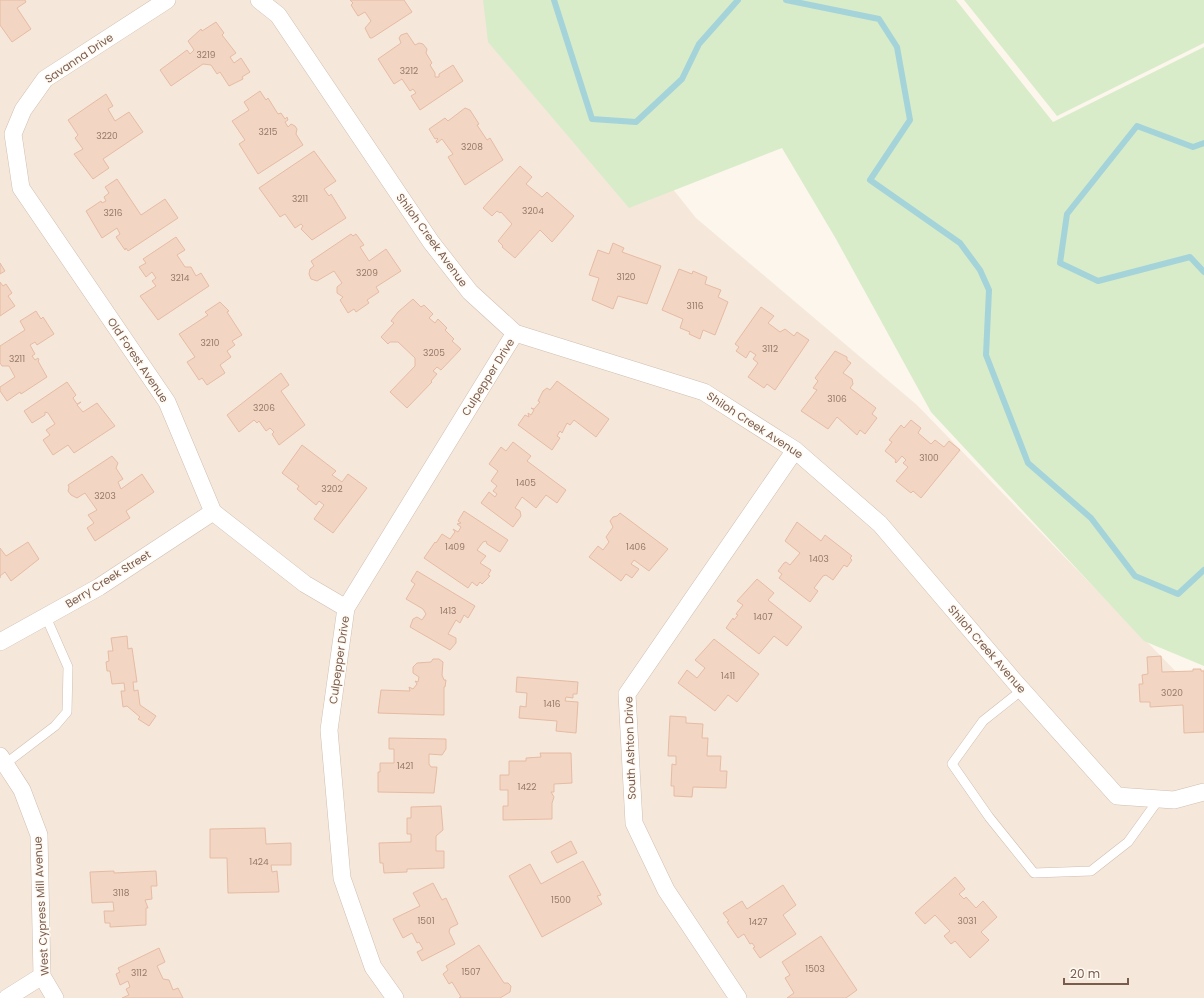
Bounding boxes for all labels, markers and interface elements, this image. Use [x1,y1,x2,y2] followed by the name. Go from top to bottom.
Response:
[42,29,117,87] street label: Savanna Drive
[196,49,216,61] house number: 3219
[400,65,418,77] house number: 3212
[258,126,278,138] house number: 3215
[96,130,118,142] house number: 3220
[461,141,483,153] house number: 3208
[393,190,472,290] street label: Shiloh Creek Avenue
[292,193,308,205] house number: 3211
[522,205,544,217] house number: 3204
[103,207,123,219] house number: 3216
[356,267,378,279] house number: 3209
[616,271,636,283] house number: 3120
[170,272,190,284] house number: 3214
[687,300,704,312] house number: 3116
[104,314,172,406] street label: Old Forest Avenue
[458,335,518,419] street label: Culpepper Drive
[200,337,220,349] house number: 3210
[762,343,778,355] house number: 3112
[423,347,445,359] house number: 3205
[9,353,25,365] house number: 3211
[704,388,806,462] street label: Shiloh Creek Avenue
[827,393,847,405] house number: 3106
[253,402,275,414] house number: 3206
[919,452,939,464] house number: 3100
[516,477,536,489] house number: 1405
[321,483,343,495] house number: 3202
[94,490,116,502] house number: 3203
[445,541,465,553] house number: 1409
[626,541,646,553] house number: 1406
[62,546,154,612] street label: Berry Creek Street
[809,553,829,565] house number: 1403
[944,601,1030,697] street label: Shiloh Creek Avenue
[440,605,456,617] house number: 1413
[753,611,773,623] house number: 1407
[325,615,353,705] street label: Culpepper Drive
[721,670,735,682] house number: 1411
[1161,687,1183,699] house number: 3020
[620,696,640,800] street label: South Ashton Drive
[543,698,561,710] house number: 1416
[397,760,413,772] house number: 1421
[518,781,536,793] house number: 1422
[29,836,53,976] street label: West Cypress Mill Avenue
[249,856,269,868] house number: 1424
[113,887,130,899] house number: 3118
[551,894,571,906] house number: 1500
[417,915,435,927] house number: 1501
[957,915,977,927] house number: 3031
[749,916,767,928] house number: 1427
[1064,960,1128,986] scale bar
[805,963,825,975] house number: 1503
[1070,965,1100,982] text: 20 m
[461,966,481,978] house number: 1507
[131,967,147,979] house number: 3112

